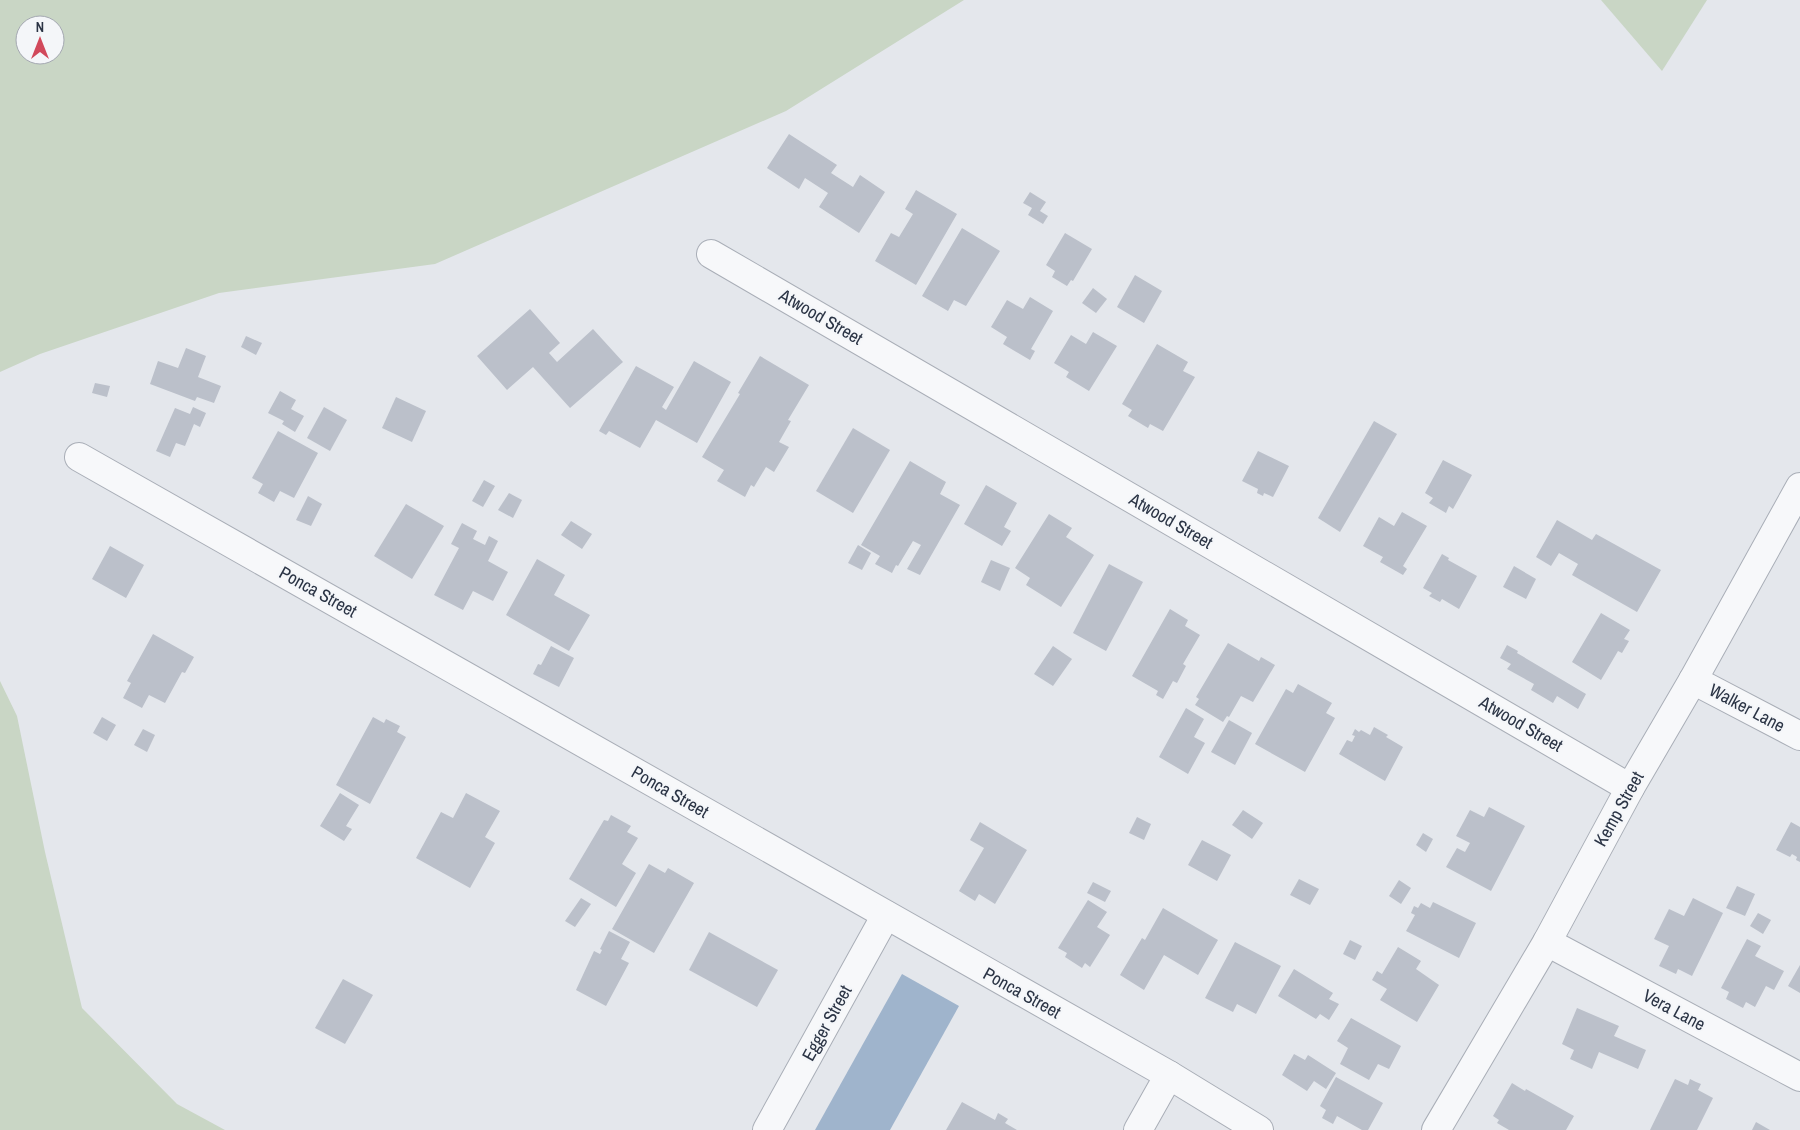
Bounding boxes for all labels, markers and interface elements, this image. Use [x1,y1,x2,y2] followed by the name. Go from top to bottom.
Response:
[15,15,65,65] north arrow
[36,18,44,36] text: N
[774,282,868,351] street label: Atwood Street
[1124,486,1218,555] street label: Atwood Street
[275,560,362,623] street label: Ponca Street
[1705,677,1789,738] street label: Walker Lane
[1474,689,1568,758] street label: Atwood Street
[627,759,713,824] street label: Ponca Street
[1588,767,1649,851] street label: Kemp Street
[979,961,1066,1024] street label: Ponca Street
[796,980,858,1065] street label: Egger Street
[1639,983,1710,1036] street label: Vera Lane

